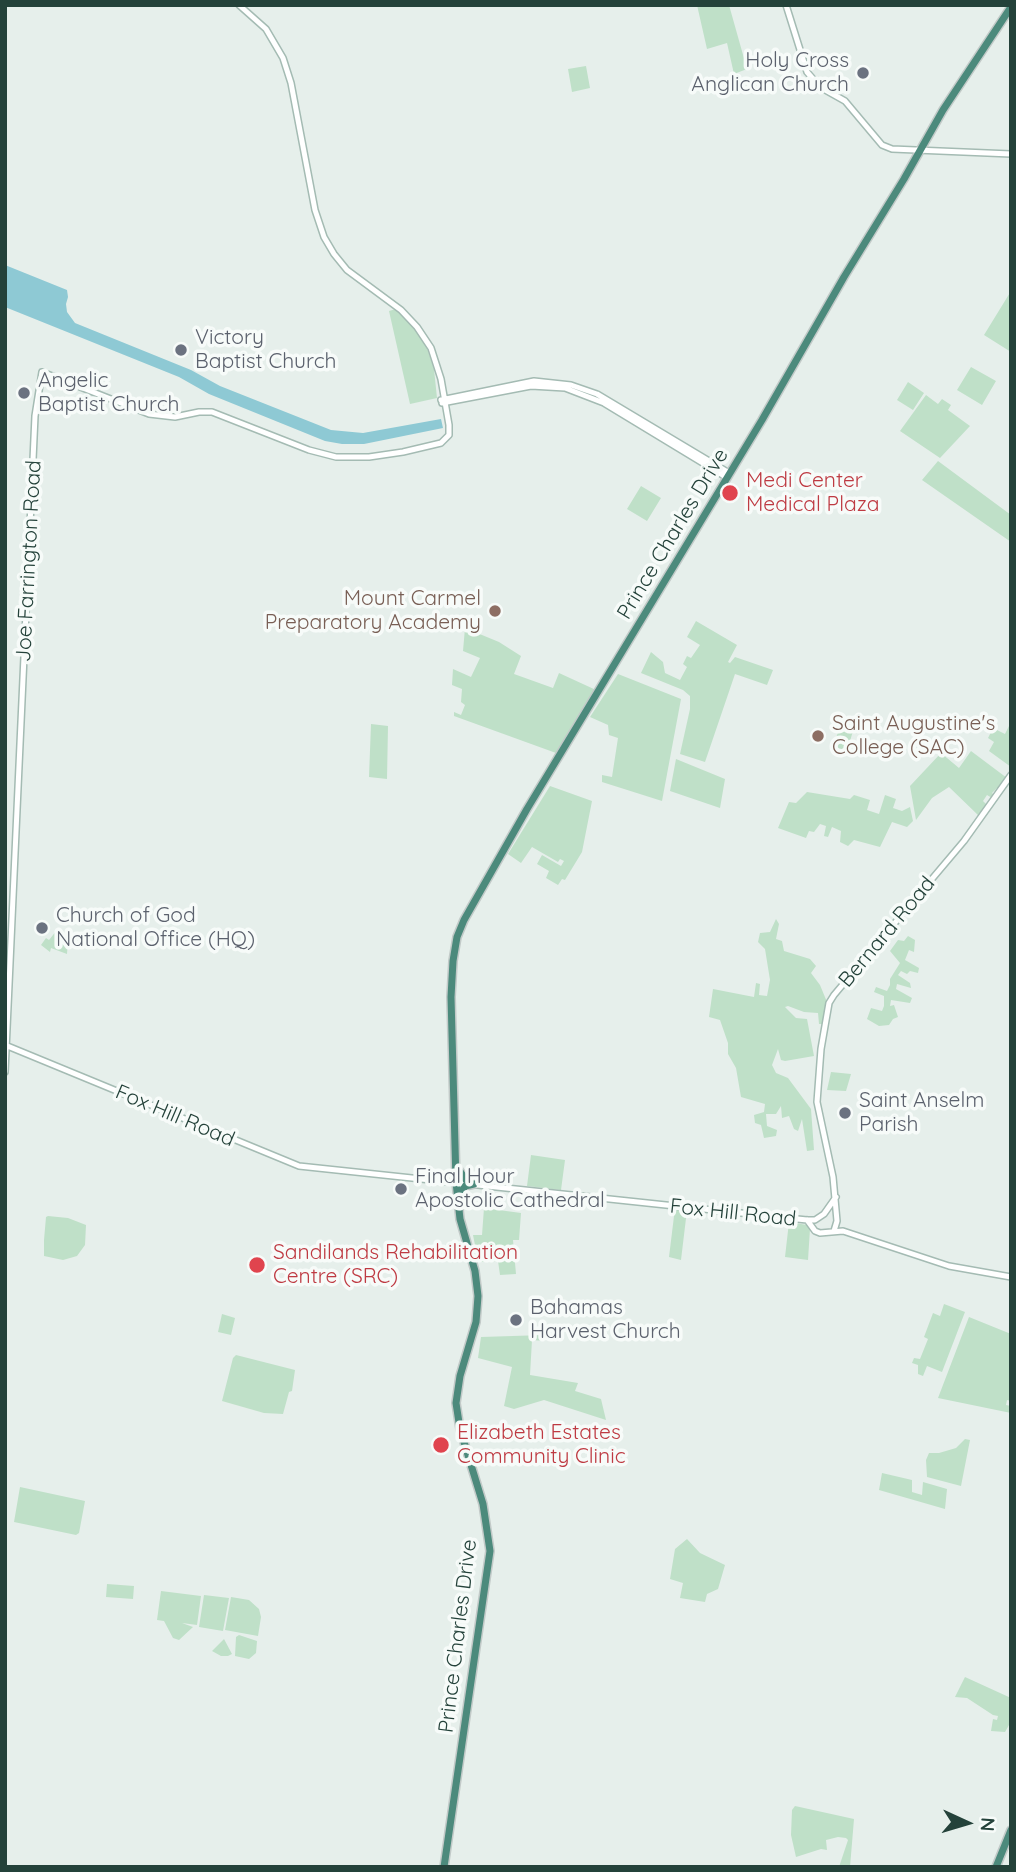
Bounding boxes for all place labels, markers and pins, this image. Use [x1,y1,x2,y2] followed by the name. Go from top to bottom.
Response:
[691,48,849,98] place label: Holy Cross Anglican Church
[855,65,871,81] marker: Holy Cross Anglican Church
[195,325,336,375] place label: Victory Baptist Church
[173,342,189,358] marker: Victory Baptist Church
[38,368,179,418] place label: Angelic Baptist Church
[16,385,32,401] marker: Angelic Baptist Church
[746,468,879,518] place label: Medi Center Medical Plaza
[720,483,740,503] marker: Medi Center Medical Plaza
[265,586,481,636] place label: Mount Carmel Preparatory Academy
[487,603,503,619] marker: Mount Carmel Preparatory Academy
[832,711,995,761] place label: Saint Augustine's College (SAC)
[810,728,826,744] marker: Saint Augustine's College (SAC)
[56,903,255,953] place label: Church of God National Office (HQ)
[34,920,50,936] marker: Church of God National Office (HQ)
[859,1088,984,1138] place label: Saint Anselm Parish
[837,1105,853,1121] marker: Saint Anselm Parish
[415,1164,605,1214] place label: Final Hour Apostolic Cathedral
[393,1181,409,1197] marker: Final Hour Apostolic Cathedral
[273,1240,518,1290] place label: Sandilands Rehabilitation Centre (SRC)
[247,1255,267,1275] marker: Sandilands Rehabilitation Centre (SRC)
[530,1295,681,1345] place label: Bahamas Harvest Church
[508,1312,524,1328] marker: Bahamas Harvest Church
[457,1420,626,1470] place label: Elizabeth Estates Community Clinic
[431,1435,451,1455] marker: Elizabeth Estates Community Clinic

